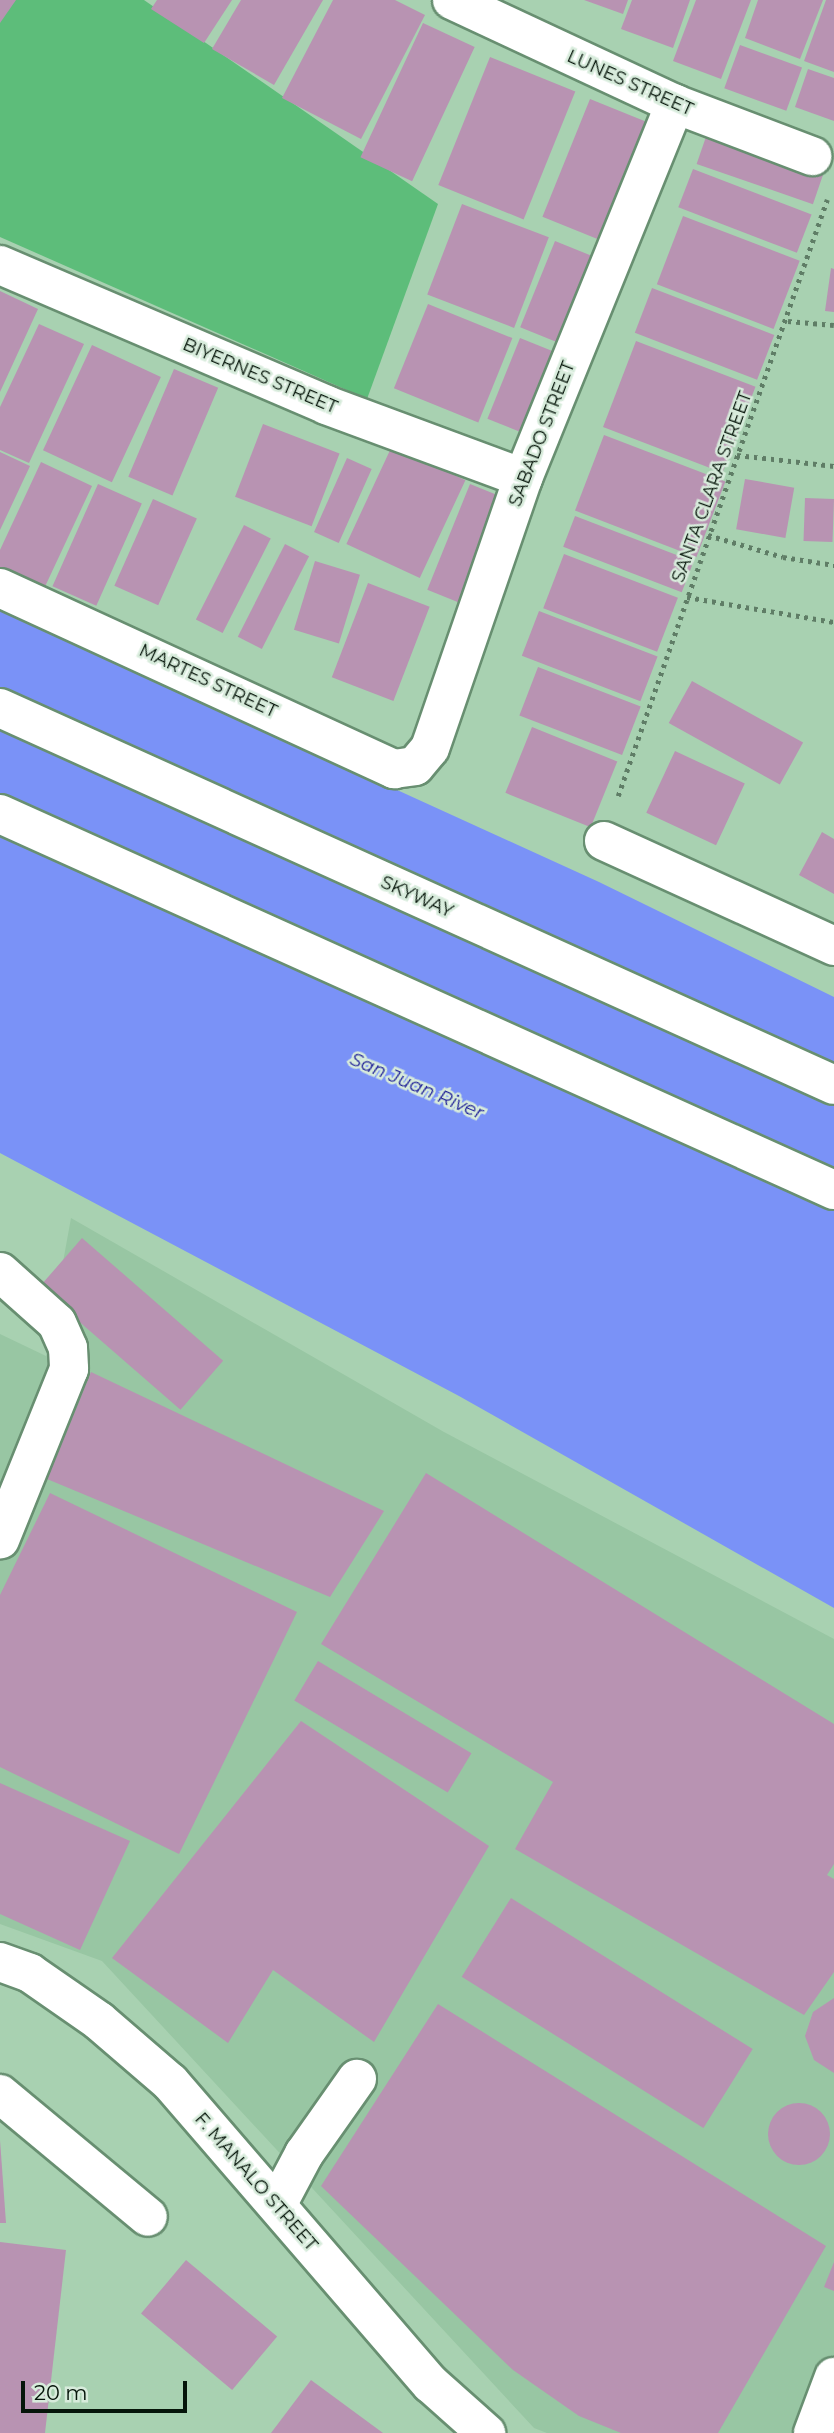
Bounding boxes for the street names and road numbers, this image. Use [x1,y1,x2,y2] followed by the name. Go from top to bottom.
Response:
[564,46,696,120] street label: LUNES STREET
[179,334,341,418] street label: BIYERNES STREET
[504,358,580,510] street label: SABADO STREET
[667,389,757,585] street label: SANTA CLARA STREET
[136,640,280,722] street label: MARTES STREET
[377,871,457,923] street label: SKYWAY
[190,2108,322,2256] street label: F. MANALO STREET

